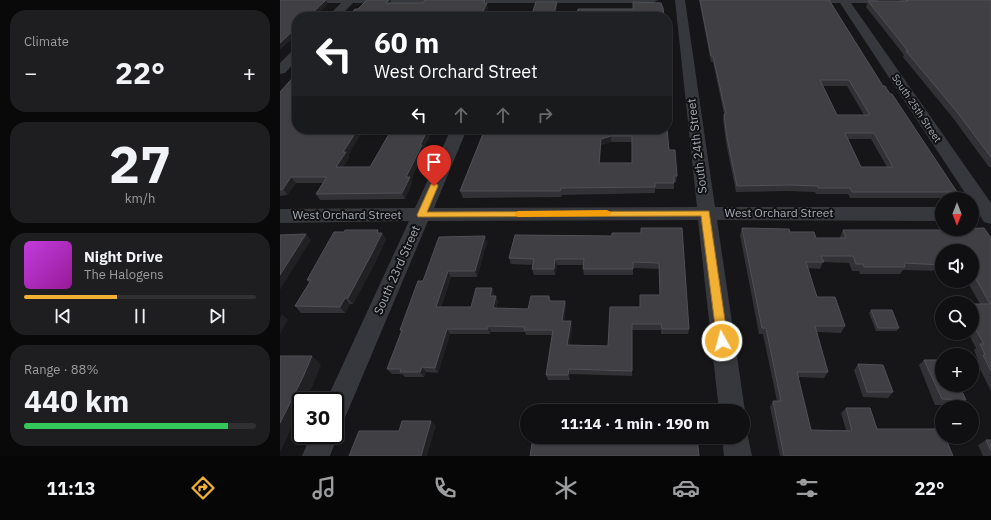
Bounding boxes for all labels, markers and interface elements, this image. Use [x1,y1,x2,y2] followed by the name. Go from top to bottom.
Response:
[374,24,439,61] text: 60 m
[308,28,360,80] icon: left
[24,33,69,50] text: Climate
[115,53,165,92] text: 22°
[24,58,37,87] text: −
[243,58,256,87] text: +
[374,60,538,83] text: West Orchard Street
[889,72,945,145] street label: South 25th Street
[683,98,710,194] street label: South 24th Street
[408,104,430,126] icon: left
[450,104,472,126] icon: ahead
[492,104,514,126] icon: ahead
[534,104,556,126] icon: right
[109,130,171,197] text: 27
[417,145,451,186] pin
[423,151,445,173] icon: arrive
[125,190,155,207] text: km/h
[935,192,979,236] north arrow
[935,192,979,444] map controls
[724,205,834,220] street label: West Orchard Street
[292,207,402,222] street label: West Orchard Street
[370,223,423,317] street label: South 23rd Street
[935,244,979,288] button: sound
[84,247,163,266] text: Night Drive
[84,266,164,283] text: The Halogens
[935,296,979,340] button: search
[52,305,74,327] icon: previous
[129,305,151,327] icon: pause
[206,305,228,327] icon: next
[701,320,743,362] position arrow
[935,348,979,392] button: +
[24,361,98,378] text: Range · 88%
[24,381,129,420] text: 440 km
[292,392,344,444] speed limit sign: 30
[935,400,979,444] button: −
[561,414,709,433] text: 11:14 · 1 min · 190 m
[189,474,217,502] icon: directions
[310,474,338,502] icon: music
[431,474,459,502] icon: phone
[552,474,580,502] icon: climate
[672,474,700,502] icon: car
[793,474,821,502] icon: filters
[46,477,96,500] text: 11:13
[914,477,944,500] text: 22°

